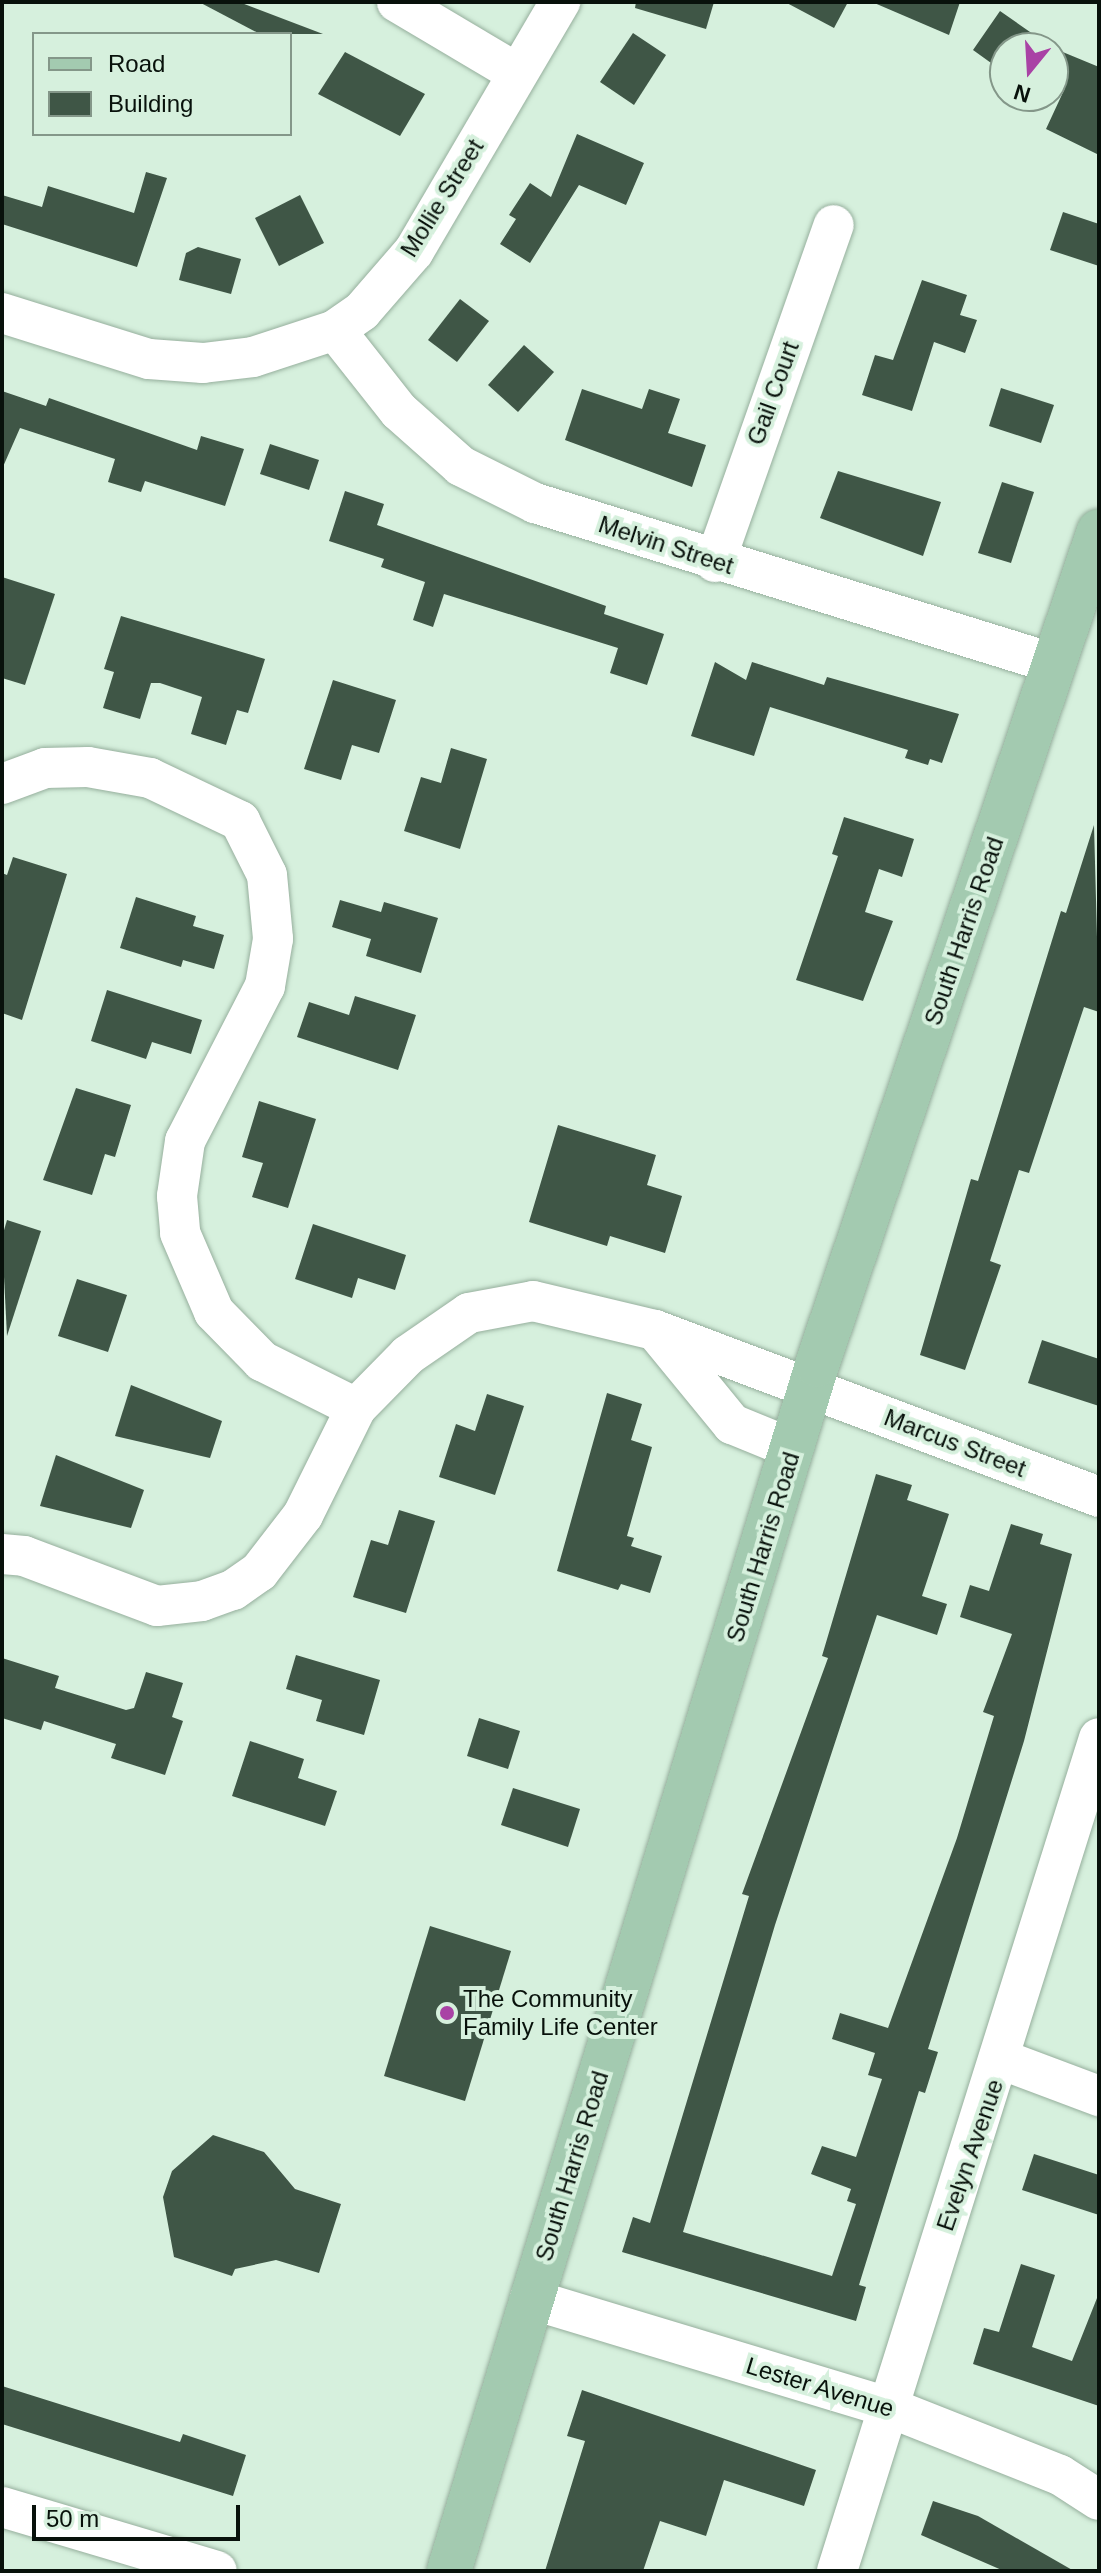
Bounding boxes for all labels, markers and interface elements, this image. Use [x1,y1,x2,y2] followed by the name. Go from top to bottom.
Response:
[32,32,292,136] legend
[989,32,1069,112] north arrow
[108,50,165,77] text: Road
[1011,79,1033,108] text: N
[108,90,193,117] text: Building
[394,134,490,262] street label: Mollie Street
[741,337,805,449] street label: Gail Court
[595,510,737,580] street label: Melvin Street
[918,833,1010,1029] street label: South Harris Road
[880,1403,1030,1483] street label: Marcus Street
[720,1448,806,1646] street label: South Harris Road
[463,1985,658,2041] place label: The Community Family Life Center
[438,2004,456,2022] marker: The Community Family Life Center
[529,2067,615,2265] street label: South Harris Road
[930,2075,1010,2235] street label: Evelyn Avenue
[742,2351,898,2423] street label: Lester Avenue
[36,2489,244,2539] scale bar
[46,2505,99,2532] text: 50 m

